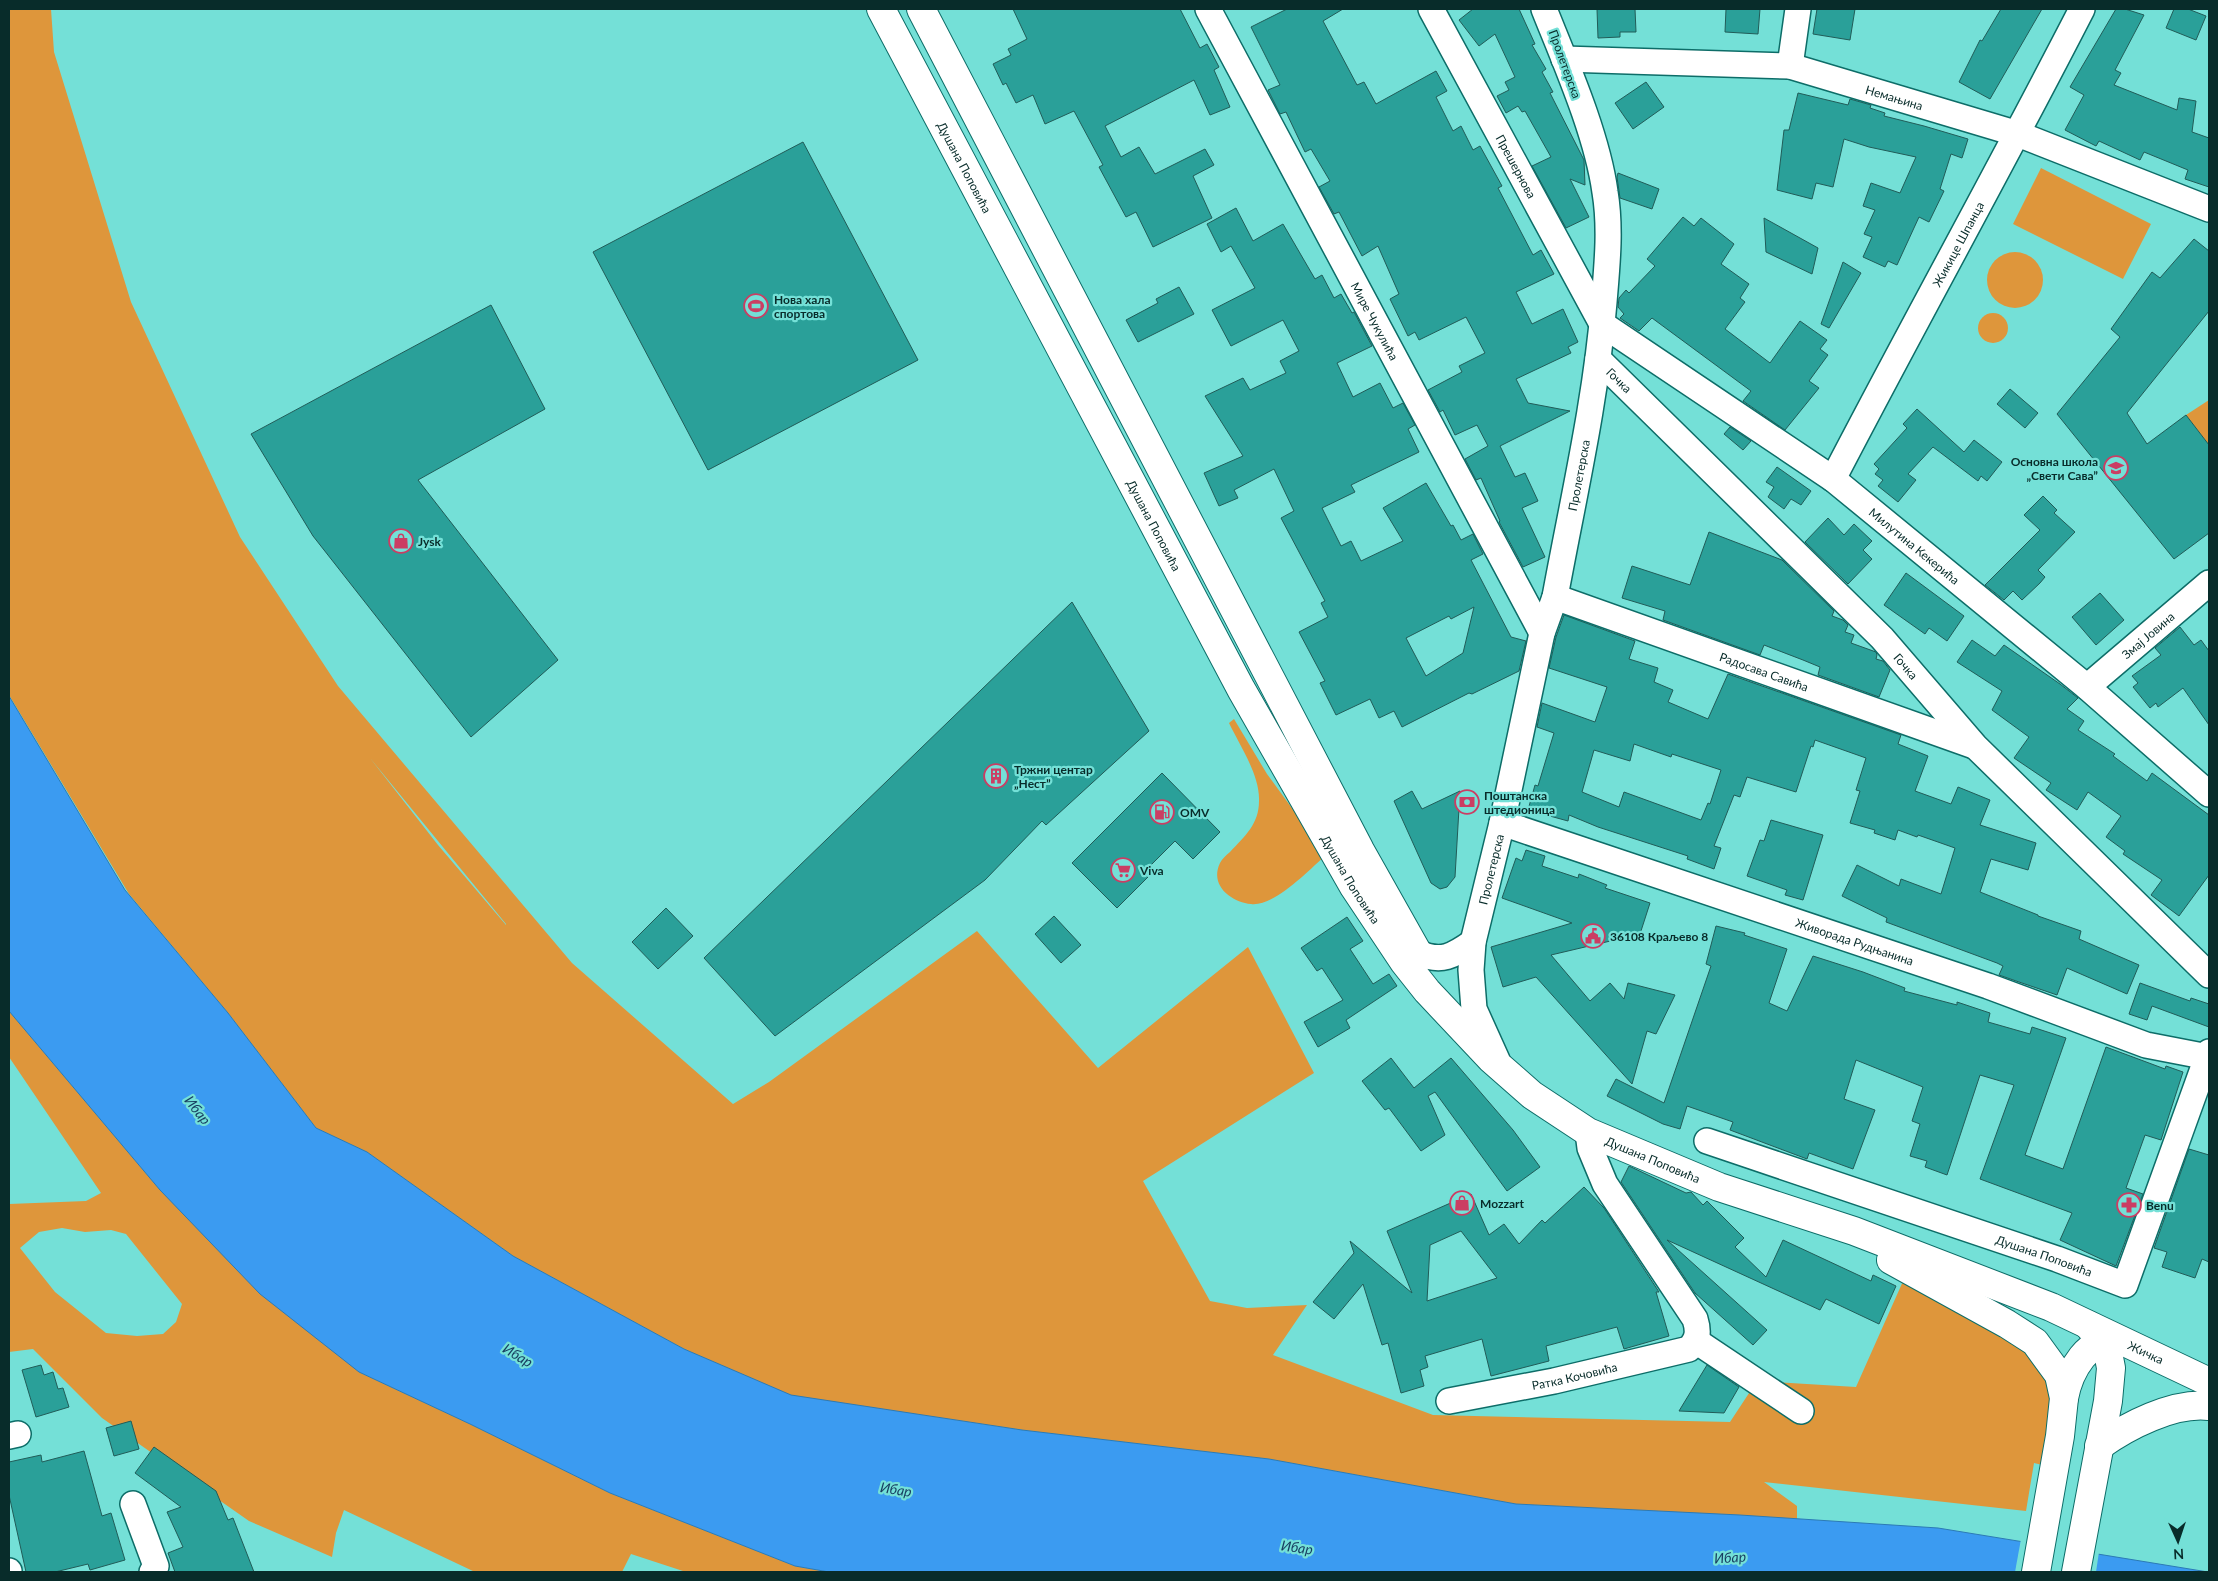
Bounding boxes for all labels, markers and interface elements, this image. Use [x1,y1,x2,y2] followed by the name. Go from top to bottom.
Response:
[1546,28,1584,100] street label: Пролетерска
[1864,81,1925,113] street label: Немањина
[934,119,995,215] street label: Душана Поповића
[1493,132,1540,201] street label: Прешернова
[1929,199,1987,289] street label: Жикице Шпанца
[1348,279,1402,363] street label: Мире Чукулића
[774,292,831,321] place label: Нова хала спортова
[743,293,769,319] sports icon: Нова хала спортова
[1604,364,1635,396] street label: Гочка
[1564,438,1592,512] street label: Пролетерска
[2011,454,2098,483] place label: Основна школа „Свети Сава”
[2103,455,2129,481] school or university icon: Основна школа „Свети Сава”
[1124,477,1185,573] street label: Душана Поповића
[1866,504,1963,587] street label: Милутина Кекерића
[388,528,414,554] shop icon: Jysk
[418,534,442,549] place label: Jysk
[2118,608,2177,662] street label: Змај Јовина
[1718,649,1811,694] street label: Радосава Савића
[1891,650,1921,682] street label: Гочка
[1014,762,1093,791] place label: Тржни центар „Нест”
[983,763,1009,789] building icon: Тржни центар „Нест”
[1484,788,1555,817] place label: Поштанска штедионица
[1454,789,1480,815] bank icon: Поштанска штедионица
[1149,799,1175,825] fuel station icon: OMV
[1180,805,1210,820] place label: OMV
[1318,832,1384,926] street label: Душана Поповића
[1475,832,1507,906] street label: Пролетерска
[1110,857,1136,883] supermarket icon: Viva
[1139,863,1164,878] place label: Viva
[1794,915,1916,968] street label: Живорада Рудњанина
[1580,923,1606,949] public building icon: 36108 Краљево 8
[1610,929,1708,944] place label: 36108 Краљево 8
[181,1092,215,1128] water label: Ибар
[1603,1133,1703,1186] street label: Душана Поповића
[1449,1190,1475,1216] shop icon: Mozzart
[2116,1192,2142,1218] pharmacy icon: Benu
[1480,1196,1525,1211] place label: Mozzart
[2146,1198,2174,1213] place label: Benu
[1994,1231,2095,1279] street label: Душана Поповића
[2126,1337,2166,1367] street label: Жичка
[500,1340,536,1370] water label: Ибар
[1531,1359,1619,1393] street label: Ратка Кочовића
[879,1478,913,1500] water label: Ибар
[2153,1516,2203,1566] north arrow
[1280,1536,1314,1558] water label: Ибар
[2173,1546,2185,1563] text: N
[1714,1547,1746,1567] water label: Ибар

